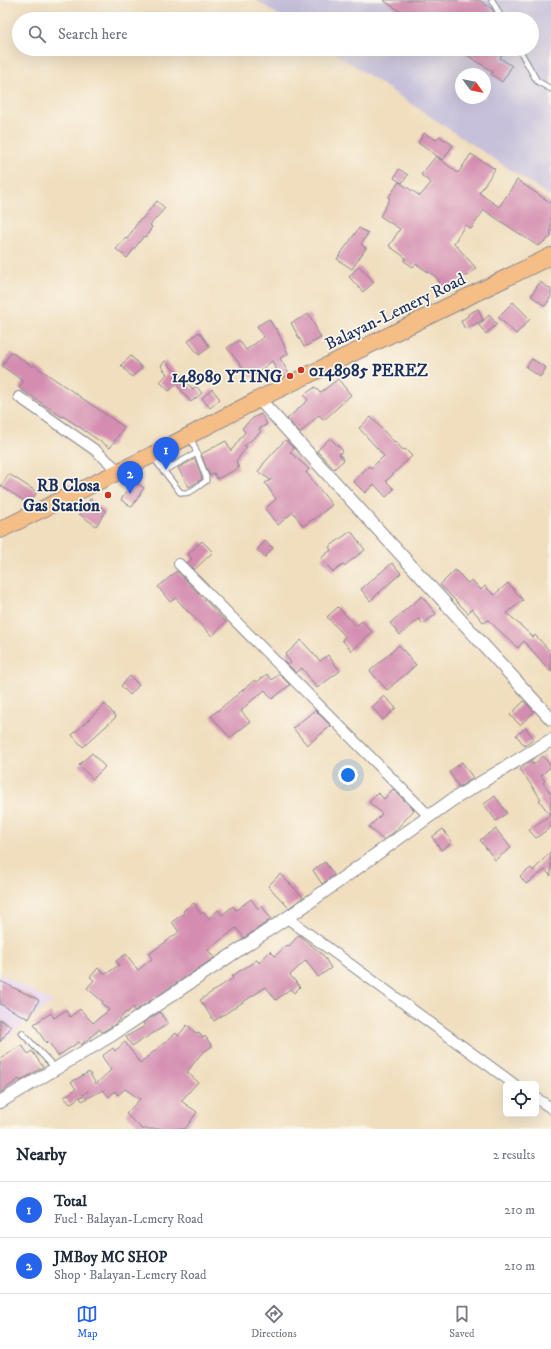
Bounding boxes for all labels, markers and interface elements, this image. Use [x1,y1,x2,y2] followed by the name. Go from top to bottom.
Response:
[12,12,539,56] search box
[26,23,48,45] icon: search
[58,25,127,44] text: Search here
[455,68,491,104] north arrow
[322,268,470,355] street label: Balayan-Lemery Road
[309,360,428,382] place label: 0148985 PEREZ
[296,365,306,375] marker: 0148985 PEREZ
[172,366,282,388] place label: 148989 YTING
[285,371,295,381] marker: 148989 YTING
[153,437,179,470] pin: 1
[117,461,143,494] pin: 2
[23,475,101,517] place label: RB Closa Gas Station
[103,490,113,500] marker: RB Closa Gas Station
[338,765,358,785] your location
[503,1081,539,1117] map controls
[503,1081,539,1117] button: locate
[16,1144,66,1166] text: Nearby
[493,1147,535,1163] text: 2 results
[54,1192,87,1211] text: Total
[27,1202,31,1218] text: 1
[504,1202,535,1218] text: 210 m
[54,1211,203,1227] text: Fuel · Balayan-Lemery Road
[54,1248,167,1267] text: JMBoy MC SHOP
[26,1258,32,1274] text: 2
[504,1258,535,1274] text: 210 m
[54,1267,207,1283] text: Shop · Balayan-Lemery Road
[76,1303,98,1341] tab: Map
[251,1303,297,1341] tab: Directions
[449,1303,475,1341] tab: Saved

